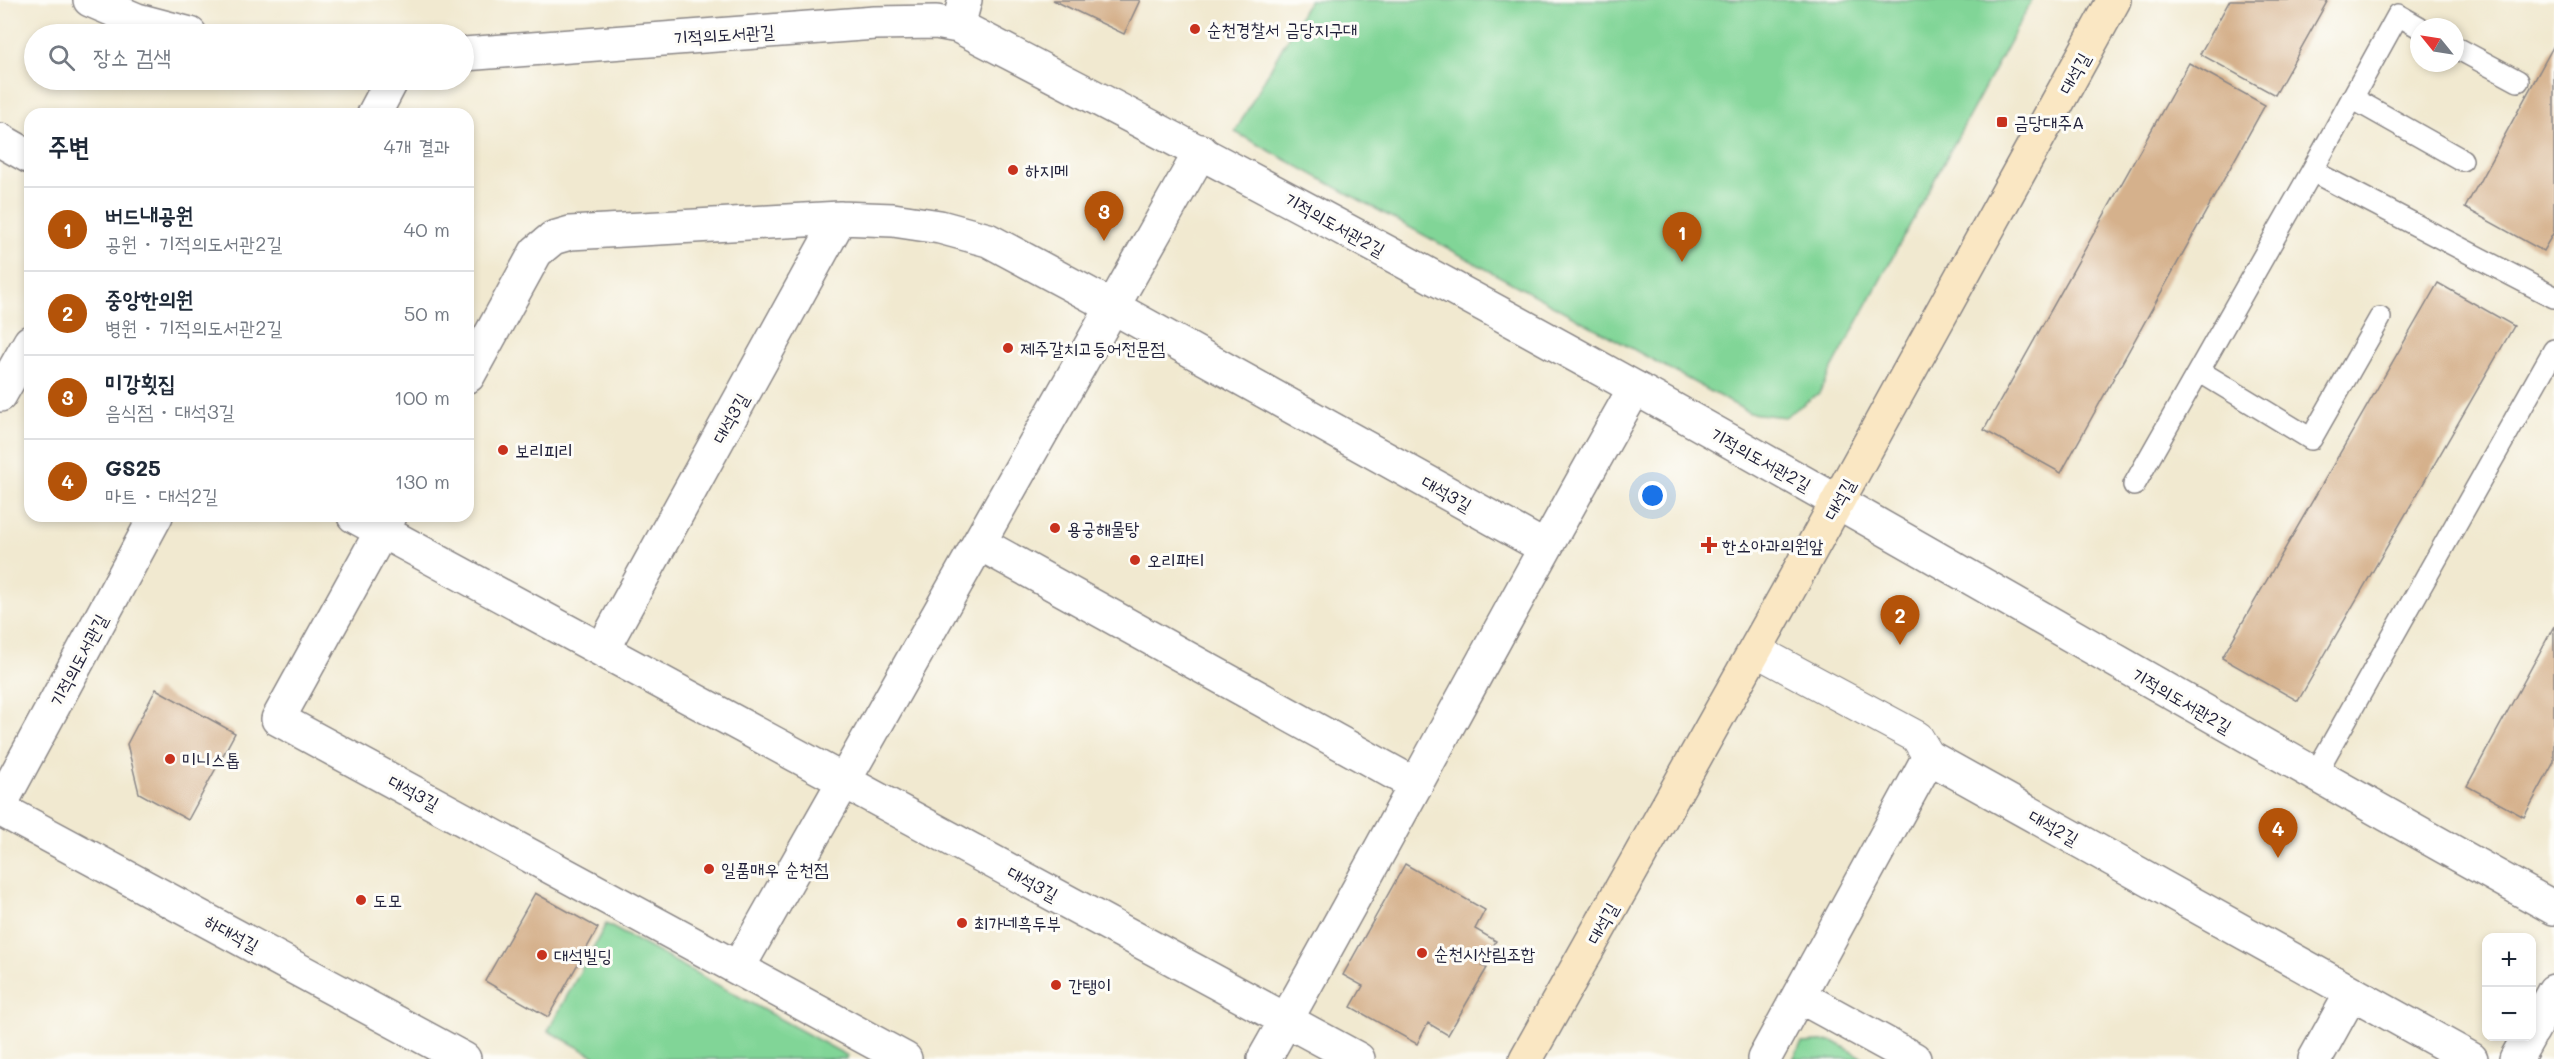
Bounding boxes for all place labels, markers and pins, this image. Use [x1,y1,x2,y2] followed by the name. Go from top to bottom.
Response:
[1207,17,1358,41] place label: 순천경찰서 금당지구대
[1188,22,1202,36] marker: 순천경찰서 금당지구대
[2014,110,2084,134] place label: 금당대주A
[1995,115,2009,129] marker: 금당대주A
[1025,158,1068,182] place label: 하지메
[1006,163,1020,177] marker: 하지메
[1084,192,1124,241] pin: 3
[1662,212,1702,262] pin: 1
[1020,336,1165,360] place label: 제주갈치고등어전문점
[1001,341,1015,355] marker: 제주갈치고등어전문점
[515,438,573,462] place label: 보리피리
[496,443,510,457] marker: 보리피리
[1067,516,1140,540] place label: 용궁해물탕
[1048,521,1062,535] marker: 용궁해물탕
[1722,533,1824,557] place label: 한소아과의원앞
[1700,536,1718,554] marker: 한소아과의원앞
[1147,548,1205,572] place label: 오리파티
[1128,553,1142,567] marker: 오리파티
[1880,596,1920,645] pin: 2
[182,747,240,771] place label: 미니스톱
[163,752,177,766] marker: 미니스톱
[2258,808,2298,858] pin: 4
[721,857,829,881] place label: 일품매우 순천점
[702,862,716,876] marker: 일품매우 순천점
[373,888,402,912] place label: 도모
[354,893,368,907] marker: 도모
[974,911,1061,935] place label: 최가네흑두부
[955,916,969,930] marker: 최가네흑두부
[1434,941,1535,965] place label: 순천시산림조합
[554,943,612,967] place label: 대석빌딩
[1415,946,1429,960] marker: 순천시산림조합
[535,948,549,962] marker: 대석빌딩
[1068,973,1111,997] place label: 간탱이
[1049,978,1063,992] marker: 간탱이

